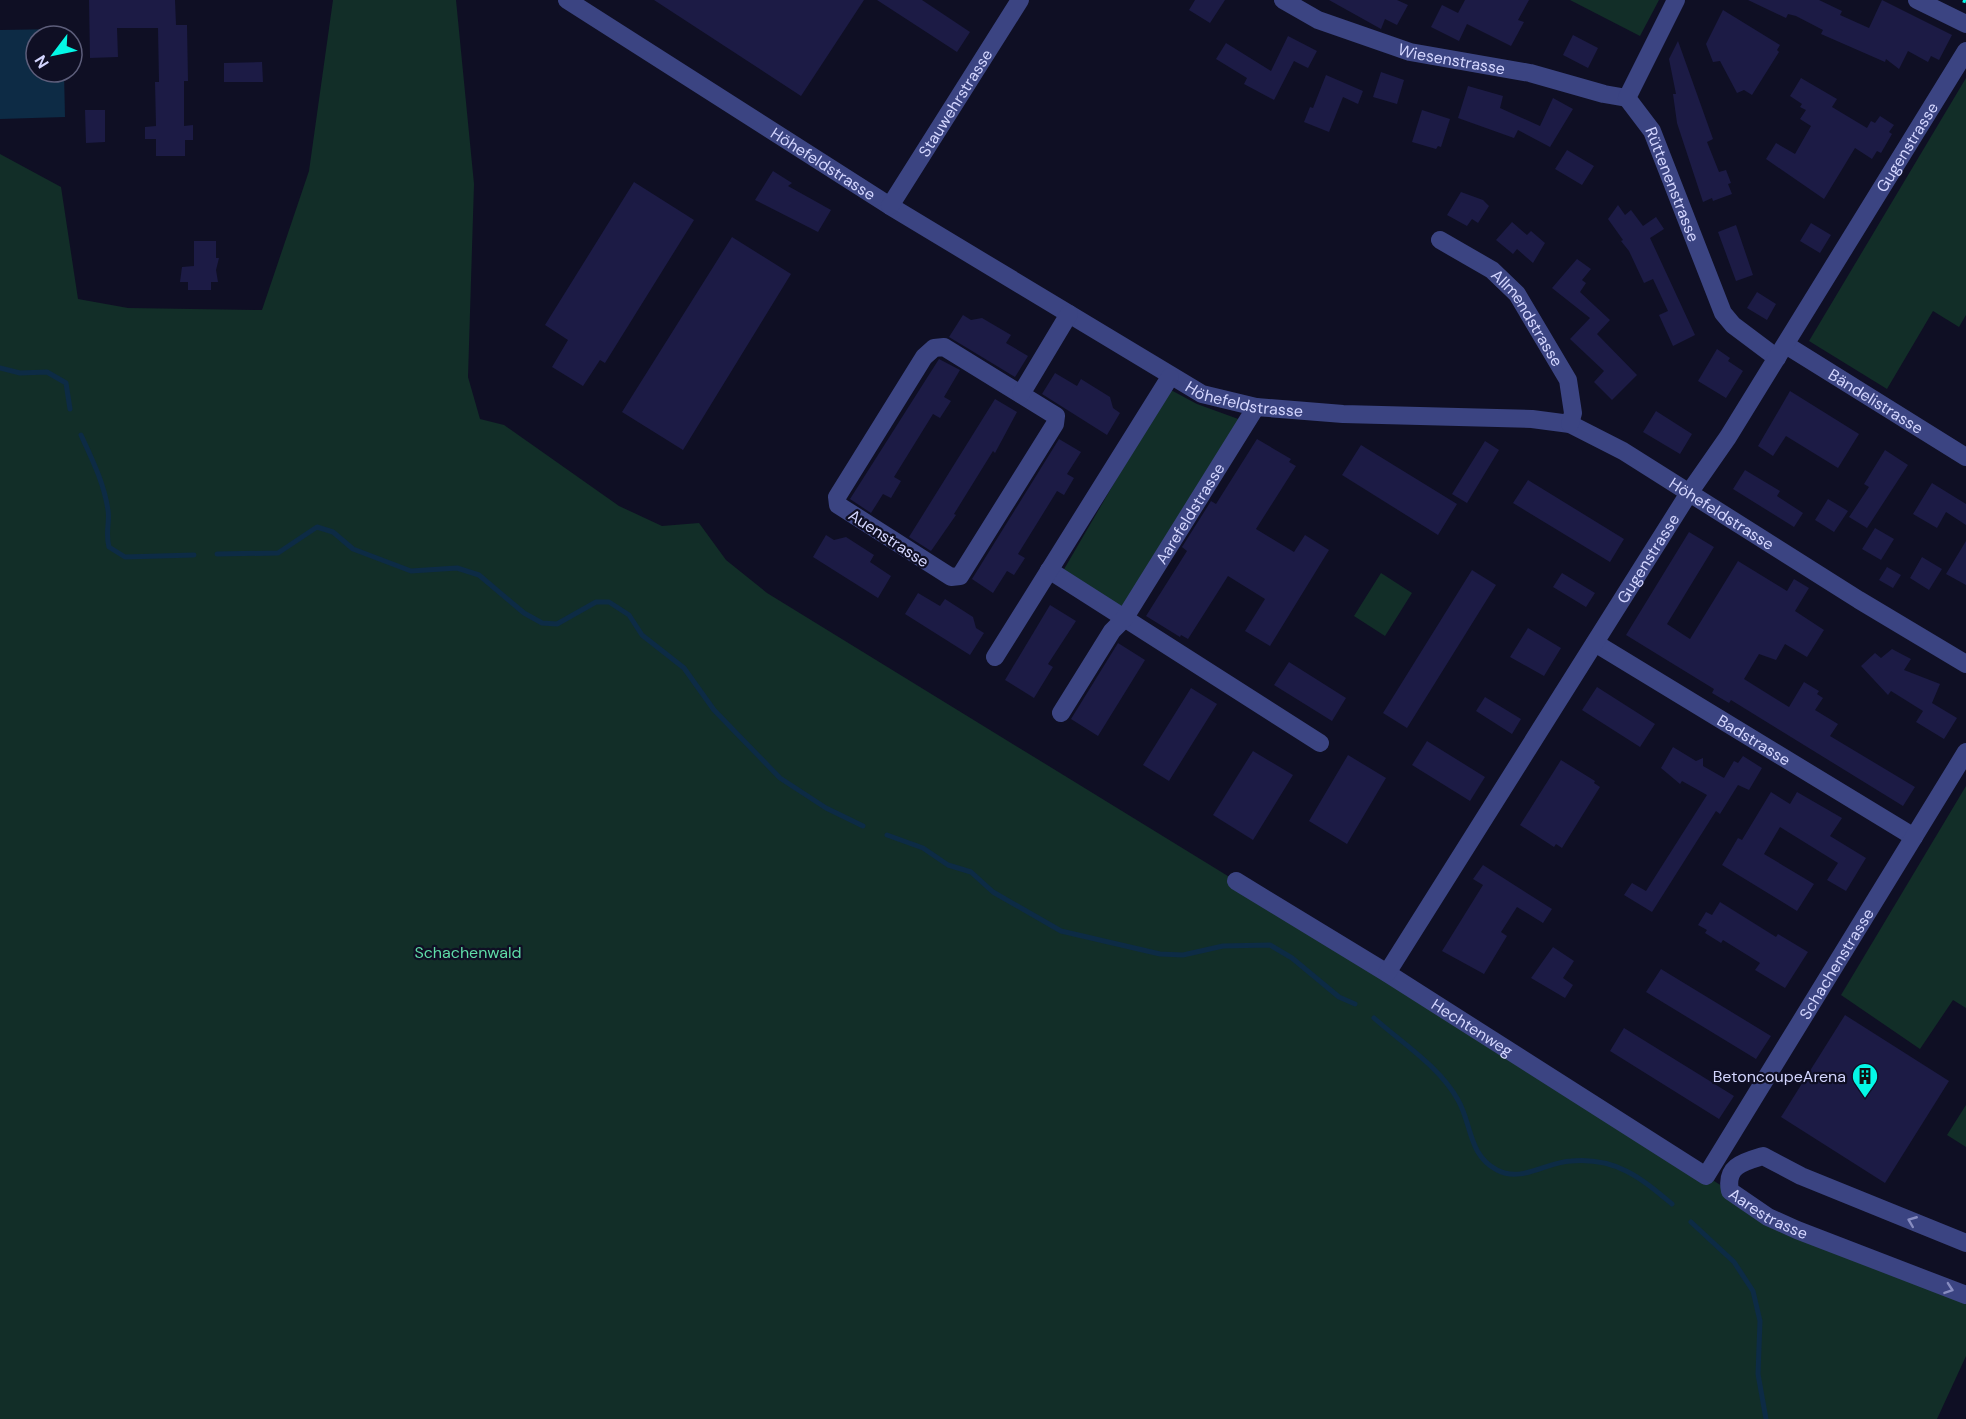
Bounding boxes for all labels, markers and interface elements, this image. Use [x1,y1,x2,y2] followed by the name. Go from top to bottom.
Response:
[24,24,84,84] north arrow
[1395,39,1507,79] street label: Wiesenstrasse
[914,45,997,161] street label: Stauwehrstrasse
[30,51,54,72] text: N
[1872,98,1943,196] street label: Gugenstrasse
[767,123,879,205] street label: Höhefeldstrasse
[1640,124,1704,245] street label: Rüttenenstrasse
[1486,265,1568,370] street label: Allmendstrasse
[1824,364,1927,439] street label: Bändelistrasse
[1181,376,1304,422] street label: Höhefeldstrasse
[1151,459,1230,568] street label: Aarefeldstrasse
[1665,473,1778,555] street label: Höhefeldstrasse
[845,505,933,572] street label: Auenstrasse
[1612,510,1684,607] street label: Gugenstrasse
[1713,710,1794,770] street label: Badstrasse
[1795,904,1879,1023] street label: Schachenstrasse
[414,942,522,963] park label: Schachenwald
[1427,994,1517,1061] street label: Hechtenweg
[1850,1061,1880,1099] building icon: BetoncoupeArena
[1713,1066,1846,1087] place label: BetoncoupeArena
[1725,1183,1811,1244] street label: Aarestrasse
[1907,1216,1918,1228] one-way arrow
[1944,1282,1954,1295] one-way arrow

